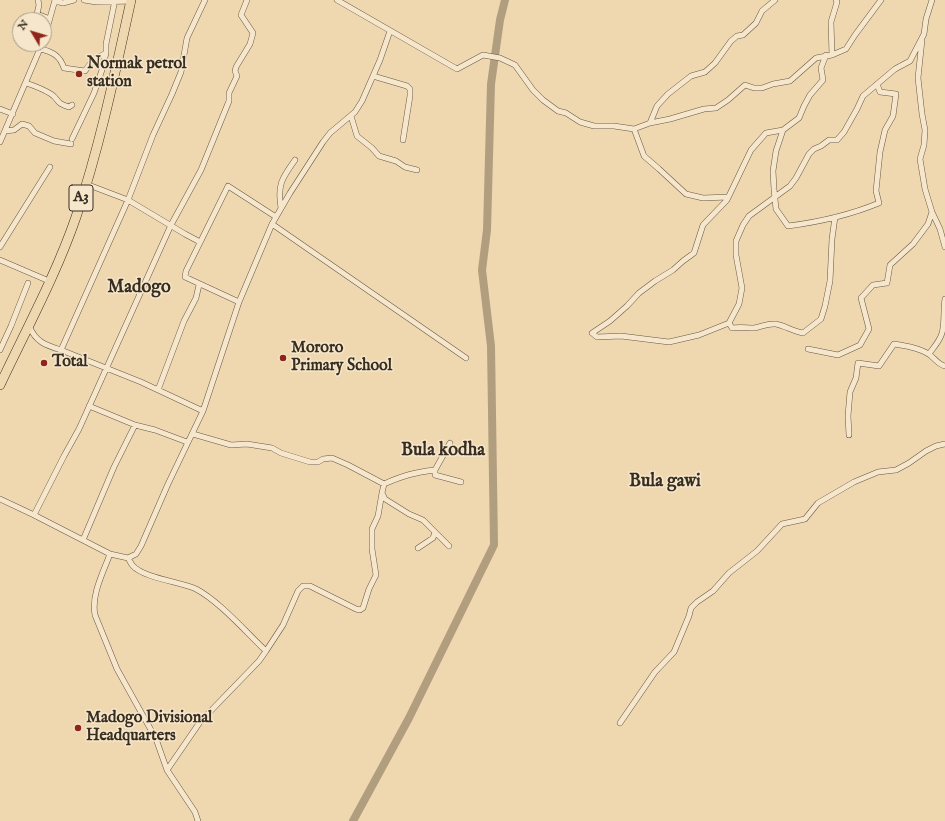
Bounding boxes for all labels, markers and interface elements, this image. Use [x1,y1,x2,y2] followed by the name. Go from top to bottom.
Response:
[12,12,52,52] north arrow
[15,17,32,33] text: N
[87,55,186,93] place label: Normak petrol station
[74,69,84,79] marker: Normak petrol station
[69,185,93,211] road number: A3
[107,277,171,299] district label: Madogo
[291,339,392,377] place label: Mororo Primary School
[52,353,88,373] place label: Total
[278,353,288,363] marker: Mororo Primary School
[39,358,49,368] marker: Total
[401,440,485,462] district label: Bula kodha
[629,471,701,493] district label: Bula gawi
[86,709,212,747] place label: Madogo Divisional Headquarters
[73,723,83,733] marker: Madogo Divisional Headquarters

